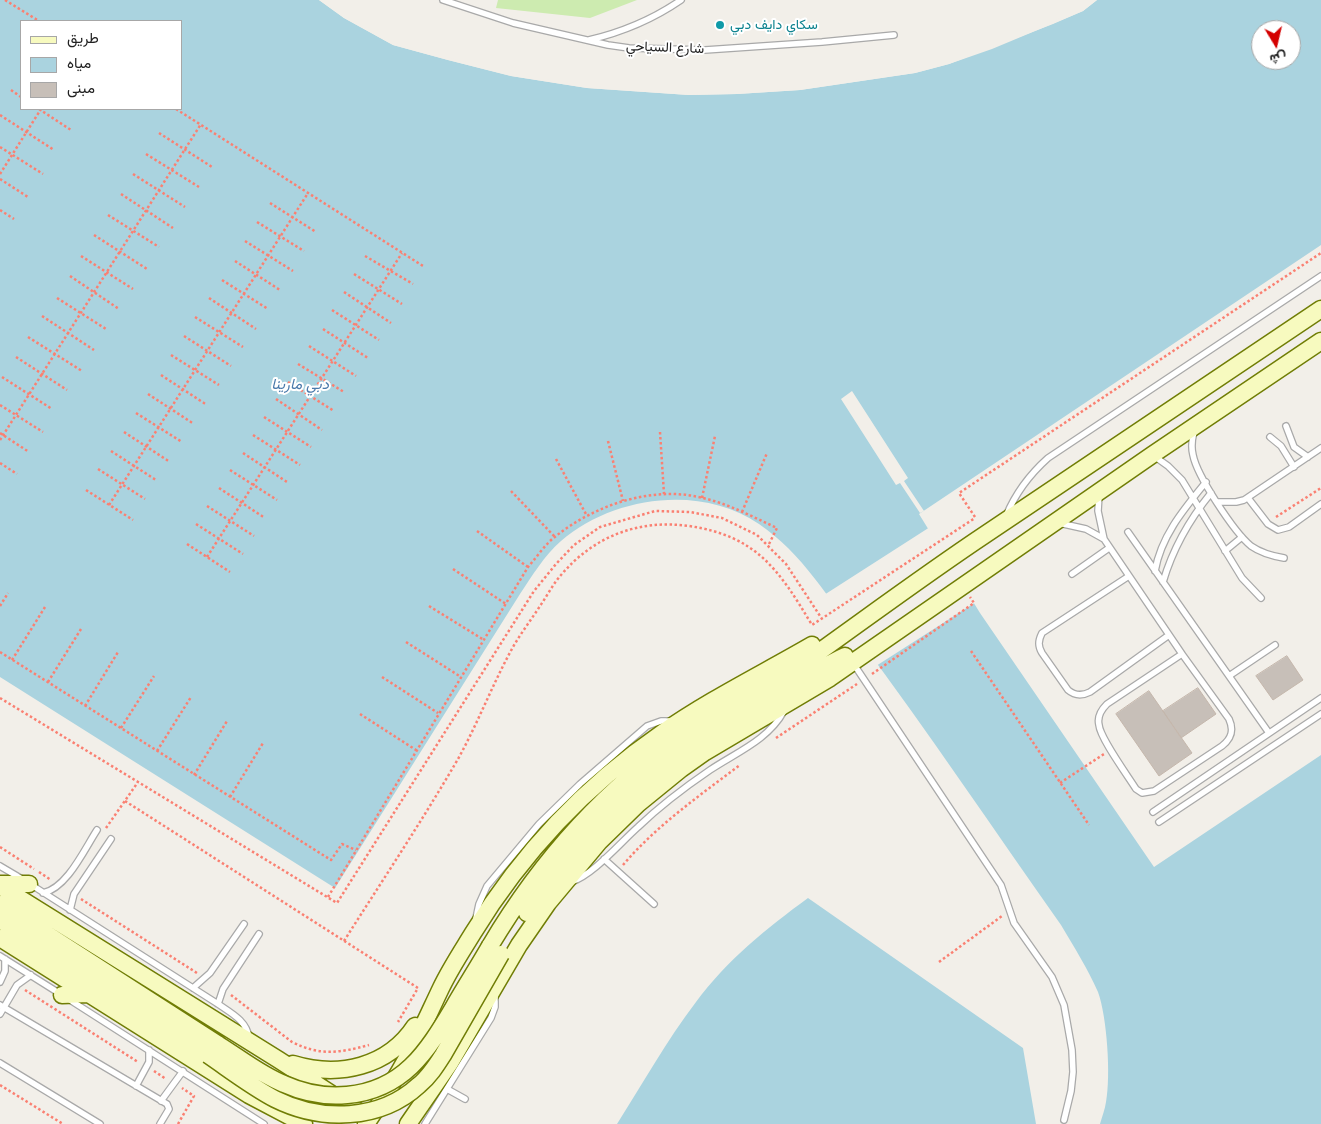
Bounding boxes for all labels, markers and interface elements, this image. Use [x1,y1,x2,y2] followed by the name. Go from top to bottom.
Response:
[730,17,818,33] place label: سكاي دايف دبي
[714,19,726,31] marker: سكاي دايف دبي
[20,20,182,110] legend
[1251,20,1301,70] north arrow
[67,28,99,48] text: طريق
[626,38,704,58] street label: شارع السياحي
[1268,49,1288,69] text: ش
[67,53,91,73] text: مياه
[67,78,95,98] text: مبنى
[271,376,329,394] water label: دبي مارينا

